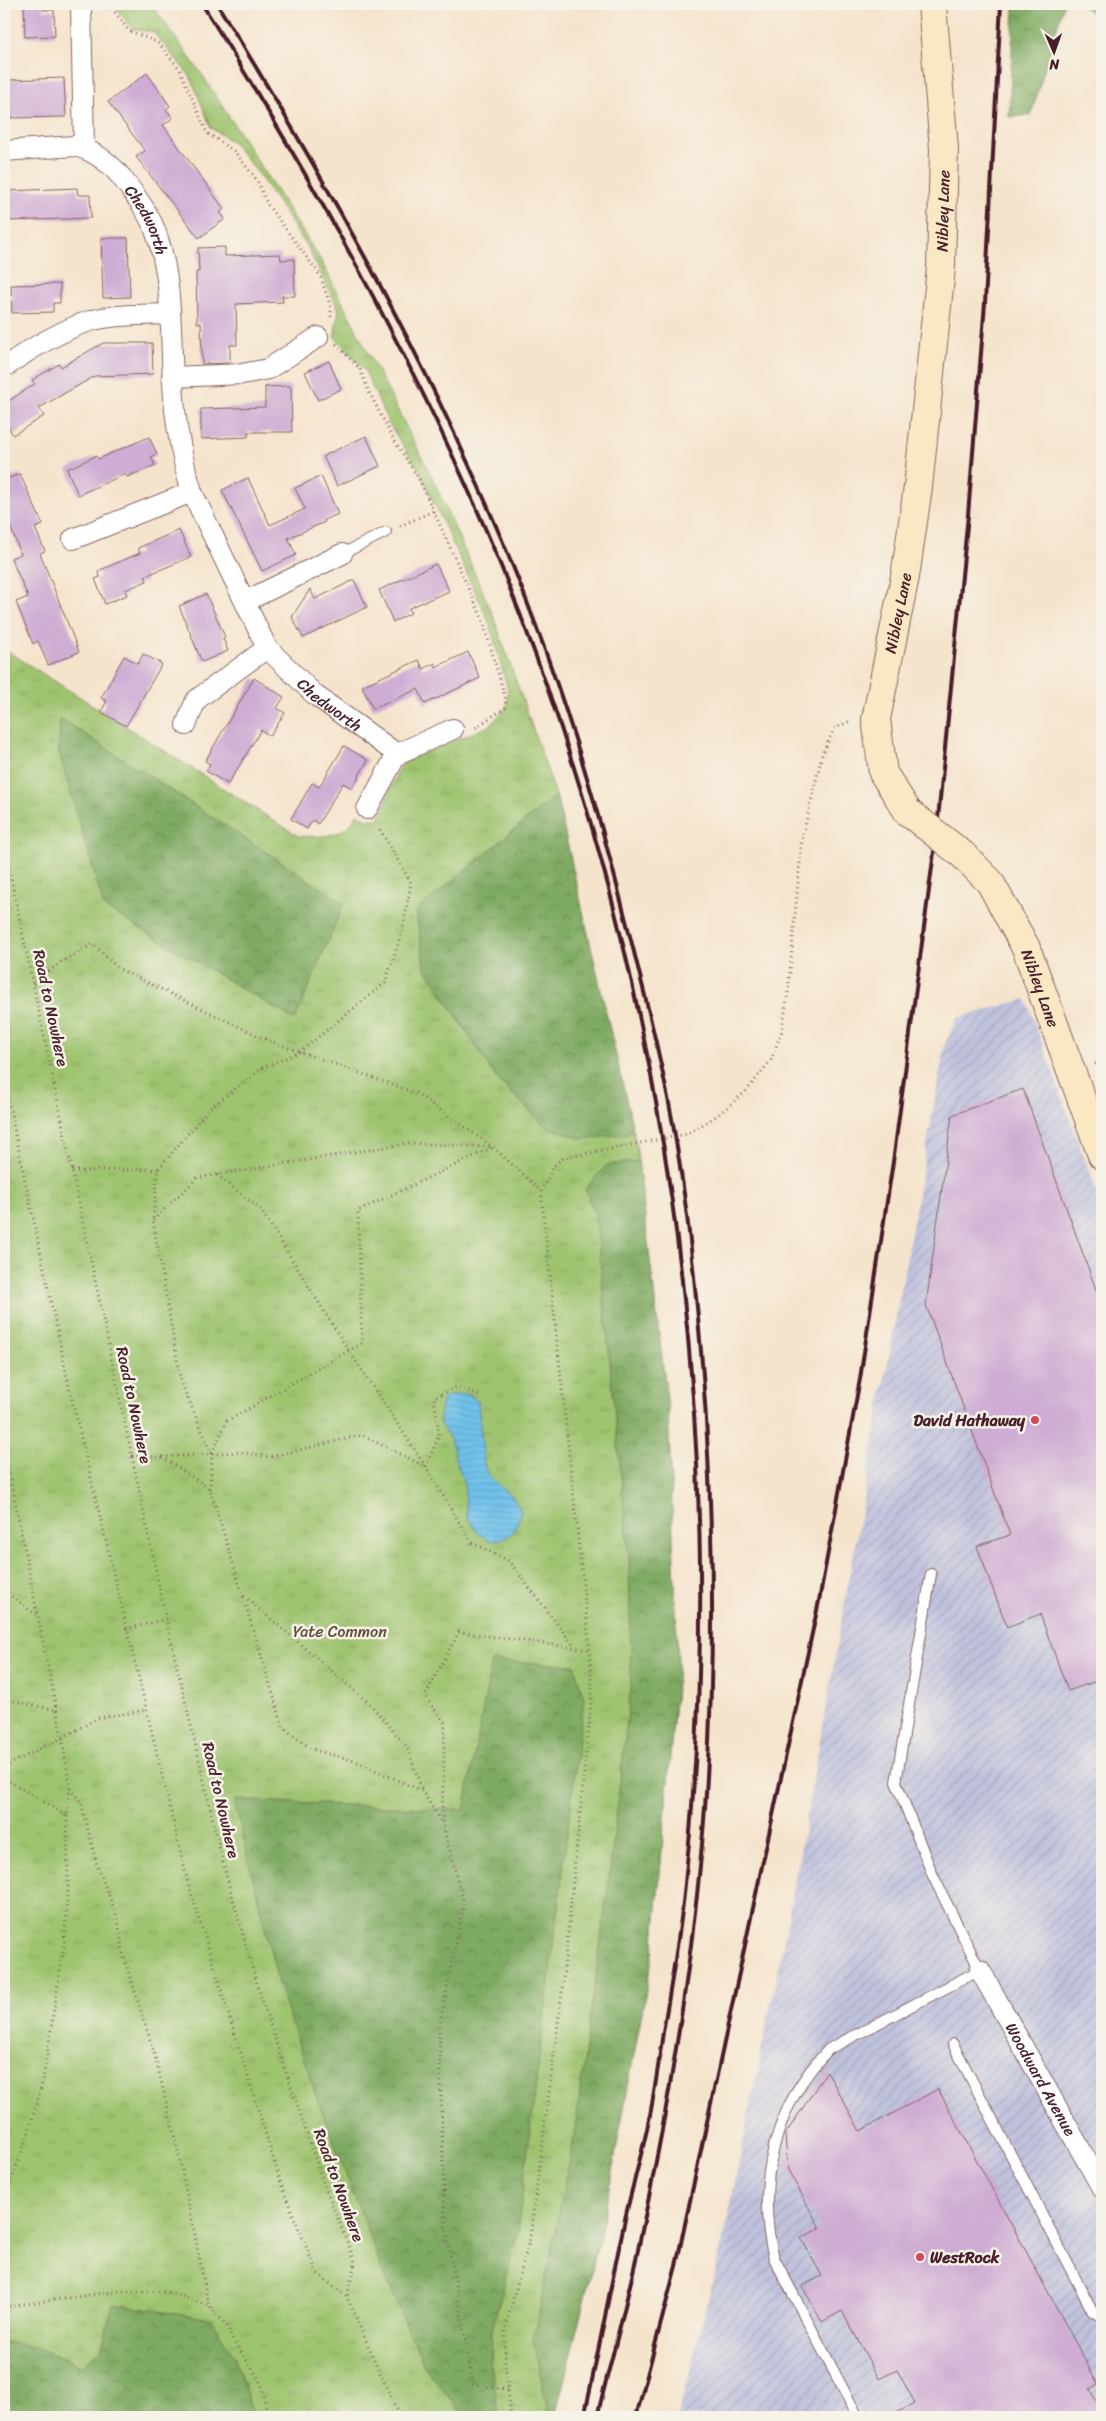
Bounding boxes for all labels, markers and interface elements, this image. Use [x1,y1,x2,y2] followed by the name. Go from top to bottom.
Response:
[1028,28,1078,78] north arrow
[1049,52,1061,77] text: N
[927,170,958,252] street label: Nibley Lane
[117,178,176,258] street label: Chedworth
[875,571,920,656] street label: Nibley Lane
[290,670,368,739] street label: Chedworth
[1013,945,1068,1031] street label: Nibley Lane
[24,947,78,1069] street label: Road to Nowhere
[107,1344,161,1466] street label: Road to Nowhere
[913,1406,1026,1435] place label: David Hathaway
[1029,1414,1041,1426] marker: David Hathaway
[293,1617,387,1646] park label: Yate Common
[194,1739,249,1861] street label: Road to Nowhere
[997,2017,1085,2142] street label: Woodward Avenue
[305,2124,373,2246] street label: Road to Nowhere
[930,2243,1000,2272] place label: WestRock
[914,2251,926,2263] marker: WestRock

